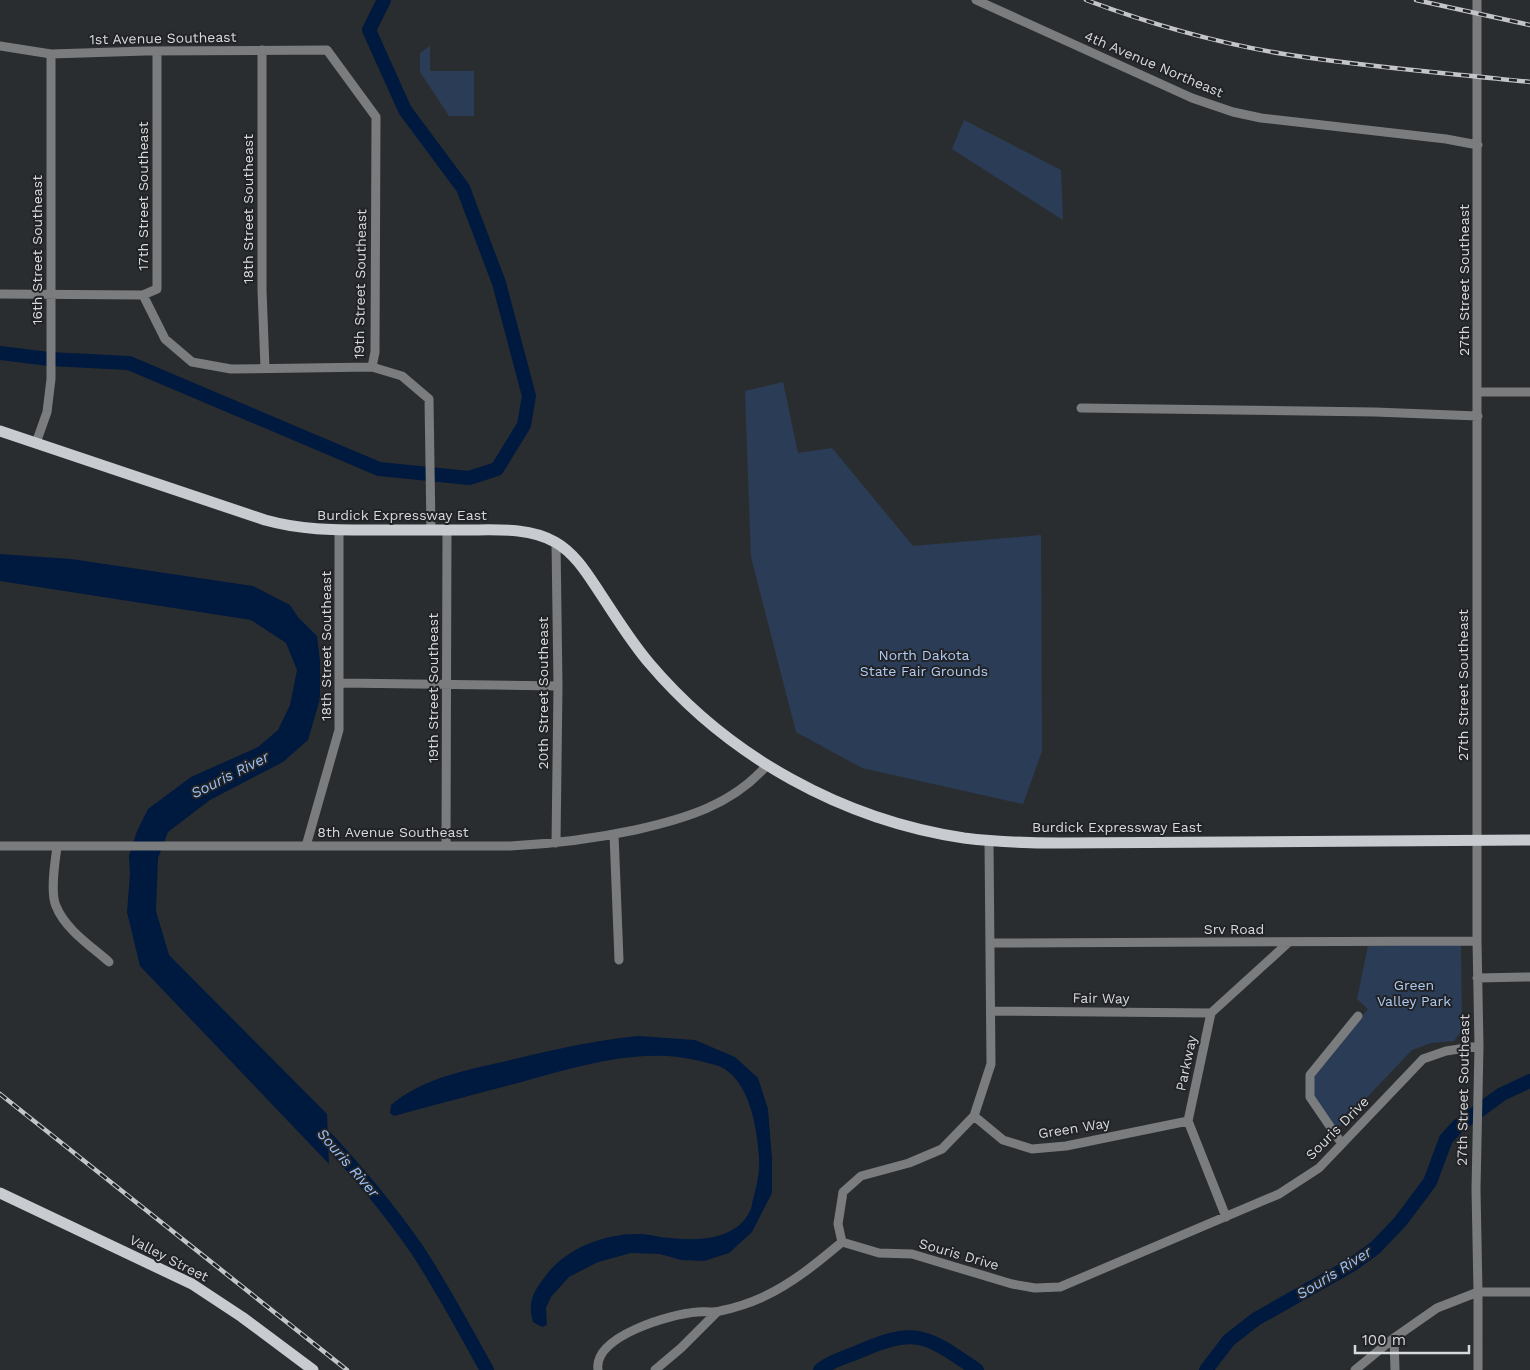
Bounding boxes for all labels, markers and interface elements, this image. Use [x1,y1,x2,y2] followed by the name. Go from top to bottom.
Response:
[1082,27,1226,101] street label: 4th Avenue Northeast
[89,29,237,47] street label: 1st Avenue Southeast
[135,121,151,271] street label: 17th Street Southeast
[240,134,256,284] street label: 18th Street Southeast
[29,175,45,325] street label: 16th Street Southeast
[1456,204,1472,356] street label: 27th Street Southeast
[351,209,369,359] street label: 19th Street Southeast
[317,507,487,523] street label: Burdick Expressway East
[318,571,334,721] street label: 18th Street Southeast
[1455,609,1471,761] street label: 27th Street Southeast
[425,613,441,763] street label: 19th Street Southeast
[535,616,551,769] street label: 20th Street Southeast
[860,647,988,679] park label: North Dakota State Fair Grounds
[188,747,273,802] water label: Souris River
[1032,819,1202,835] street label: Burdick Expressway East
[317,824,469,840] street label: 8th Avenue Southeast
[1204,921,1264,937] street label: Srv Road
[1377,977,1451,1009] park label: Green Valley Park
[1072,990,1130,1007] street label: Fair Way
[1454,1014,1472,1166] street label: 27th Street Southeast
[1172,1033,1200,1092] street label: Parkway
[1302,1093,1372,1163] street label: Souris Drive
[1037,1114,1112,1142] street label: Green Way
[313,1125,384,1202] water label: Souris River
[127,1231,211,1285] street label: Valley Street
[917,1235,1001,1273] street label: Souris Drive
[1293,1242,1376,1303] water label: Souris River
[1355,1322,1469,1354] scale bar
[1362,1331,1406,1349] text: 100 m

